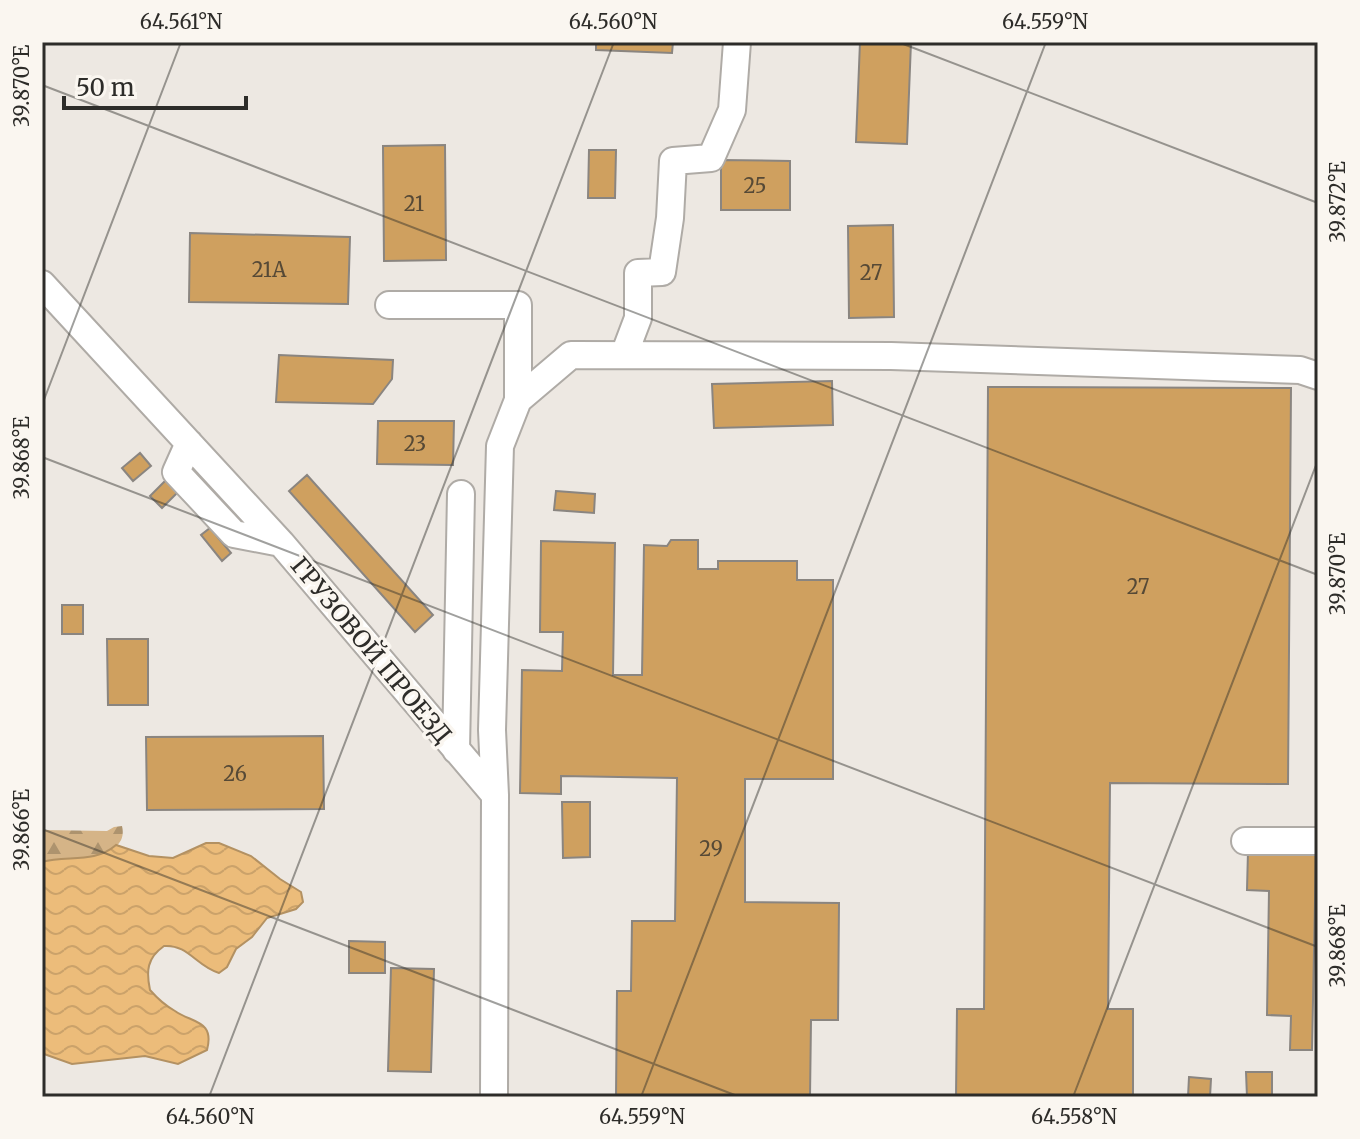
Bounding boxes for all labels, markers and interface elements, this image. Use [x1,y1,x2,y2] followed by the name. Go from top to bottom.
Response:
[140,9,223,34] text: 64.561°N
[569,9,658,34] text: 64.560°N
[1002,9,1089,34] text: 64.559°N
[9,44,34,127] text: 39.870°E
[64,60,246,110] scale bar
[76,72,135,103] text: 50 m
[1325,161,1350,243] text: 39.872°E
[744,173,766,198] house number: 25
[404,191,424,216] house number: 21
[252,257,287,282] house number: 21А
[860,260,882,285] house number: 27
[9,416,34,500] text: 39.868°E
[404,431,426,456] house number: 23
[1325,532,1350,615] text: 39.870°E
[284,550,458,750] street label: ГРУЗОВОЙ ПРОЕЗД
[1127,574,1149,599] house number: 27
[223,761,247,786] house number: 26
[9,789,34,871] text: 39.866°E
[699,836,723,861] house number: 29
[1325,904,1350,988] text: 39.868°E
[166,1104,255,1129] text: 64.560°N
[599,1104,686,1129] text: 64.559°N
[1031,1104,1118,1129] text: 64.558°N

